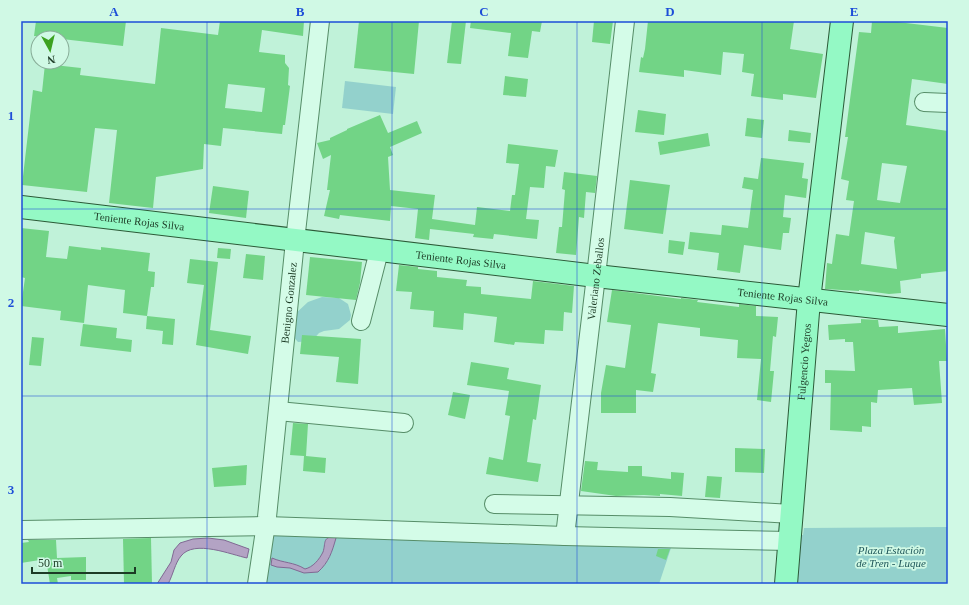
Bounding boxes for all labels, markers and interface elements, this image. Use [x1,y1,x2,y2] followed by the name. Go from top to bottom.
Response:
[109,4,119,19] text: A
[296,4,305,19] text: B
[479,4,489,19] text: C
[665,4,675,19] text: D
[850,4,858,19] text: E
[30,30,70,70] north arrow
[47,53,56,66] text: N
[8,108,14,123] text: 1
[93,210,185,233] street label: Teniente Rojas Silva
[585,237,606,321] street label: Valeriano Zeballos
[415,248,507,271] street label: Teniente Rojas Silva
[279,262,299,344] street label: Benigno Gonzalez
[737,286,829,308] street label: Teniente Rojas Silva
[8,295,14,310] text: 2
[795,323,813,401] street label: Fulgencio Yegros
[8,482,15,497] text: 3
[856,544,926,569] park label: Plaza Estación de Tren - Luque
[32,549,135,575] scale bar
[38,556,63,570] text: 50 m

